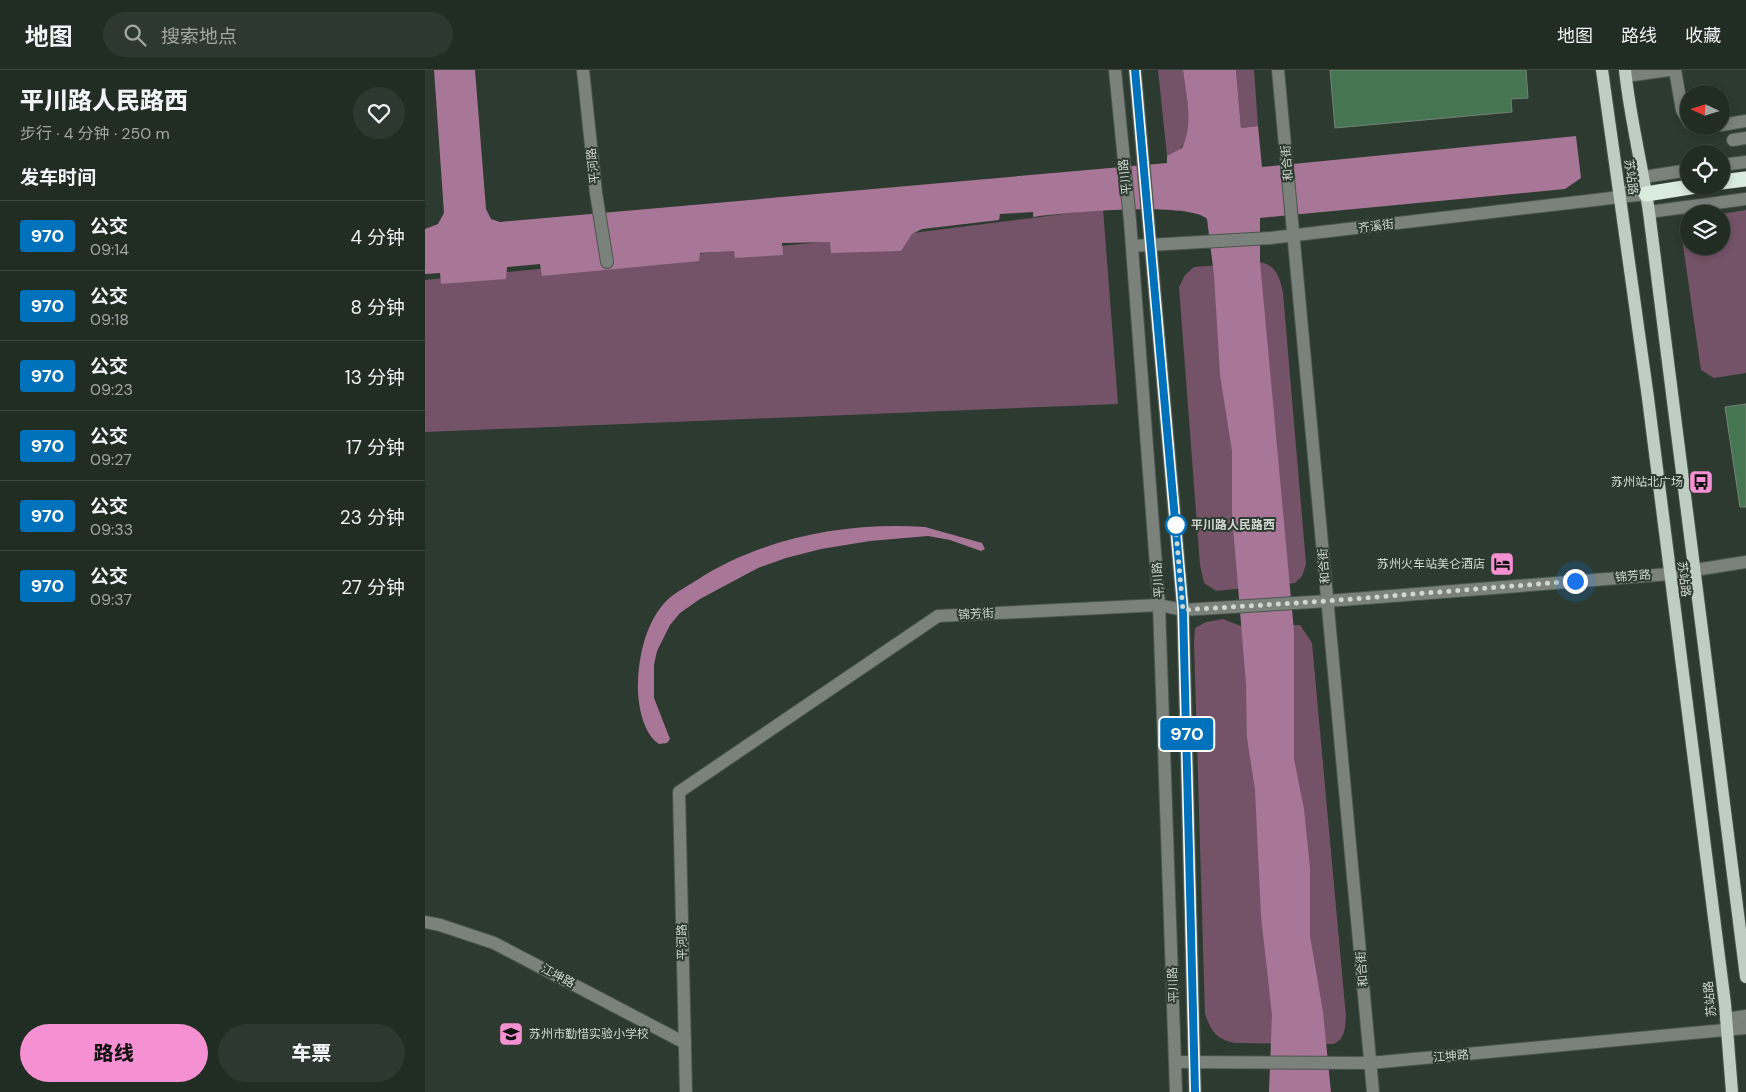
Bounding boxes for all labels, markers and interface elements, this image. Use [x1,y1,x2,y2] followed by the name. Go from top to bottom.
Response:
[103,12,453,57] search box
[25,21,73,52] text: 地图
[121,21,149,49] icon: search
[161,24,237,49] text: 搜索地点
[1557,24,1593,48] text: 地图
[1621,24,1657,48] text: 路线
[1685,24,1721,48] text: 收藏
[20,85,188,116] text: 平川路人民路西
[1680,85,1730,135] north arrow
[1680,85,1730,255] map controls
[353,87,405,139] button: heart
[20,123,170,144] text: 步行 · 4 分钟 · 250 m
[1277,144,1297,182] street label: 和合街
[1680,145,1730,195] button: locate
[583,147,603,185] street label: 平河路
[1115,158,1135,196] street label: 平川路
[1621,158,1641,196] street label: 苏站路
[20,165,96,190] text: 发车时间
[1680,205,1730,255] button: layers
[90,214,128,239] text: 公交
[1357,216,1395,236] street label: 齐溪街
[31,224,64,248] text: 970
[350,225,405,250] text: 4 分钟
[90,239,129,260] text: 09:14
[90,284,128,309] text: 公交
[31,294,64,318] text: 970
[350,295,405,320] text: 8 分钟
[90,309,129,330] text: 09:18
[90,354,128,379] text: 公交
[31,364,64,388] text: 970
[345,365,405,390] text: 13 分钟
[90,379,133,400] text: 09:23
[90,424,128,449] text: 公交
[31,434,64,458] text: 970
[346,435,405,460] text: 17 分钟
[90,449,132,470] text: 09:27
[1688,469,1714,495] bus stop icon: 苏州站北广场
[1611,474,1683,490] place label: 苏州站北广场
[90,494,128,519] text: 公交
[31,504,64,528] text: 970
[340,505,405,530] text: 23 分钟
[1165,514,1187,536] marker: 平川路人民路西
[1191,517,1275,533] place label: 平川路人民路西
[90,519,133,540] text: 09:33
[1314,547,1334,585] street label: 和合街
[1489,551,1515,577] hotel icon: 苏州火车站美仑酒店
[1377,556,1485,572] place label: 苏州火车站美仑酒店
[1674,560,1694,598] street label: 苏站路
[1149,561,1167,599] street label: 平川路
[90,564,128,589] text: 公交
[1614,566,1652,586] street label: 锦芳路
[1563,569,1588,594] your location
[31,574,64,598] text: 970
[341,575,405,600] text: 27 分钟
[90,589,132,610] text: 09:37
[958,605,994,623] street label: 锦芳街
[1158,718,1216,750] line badge: 970
[1170,722,1204,746] text: 970
[674,924,690,960] street label: 平河路
[1352,950,1372,988] street label: 和合街
[538,960,578,992] street label: 江坤路
[1164,967,1182,1003] street label: 平川路
[1700,980,1720,1018] street label: 苏站路
[498,1021,524,1047] school or university icon: 苏州市勤惜实验小学校
[20,1024,208,1082] button: 路线
[218,1024,405,1082] button: 车票
[529,1026,649,1042] place label: 苏州市勤惜实验小学校
[1432,1046,1470,1066] street label: 江坤路

